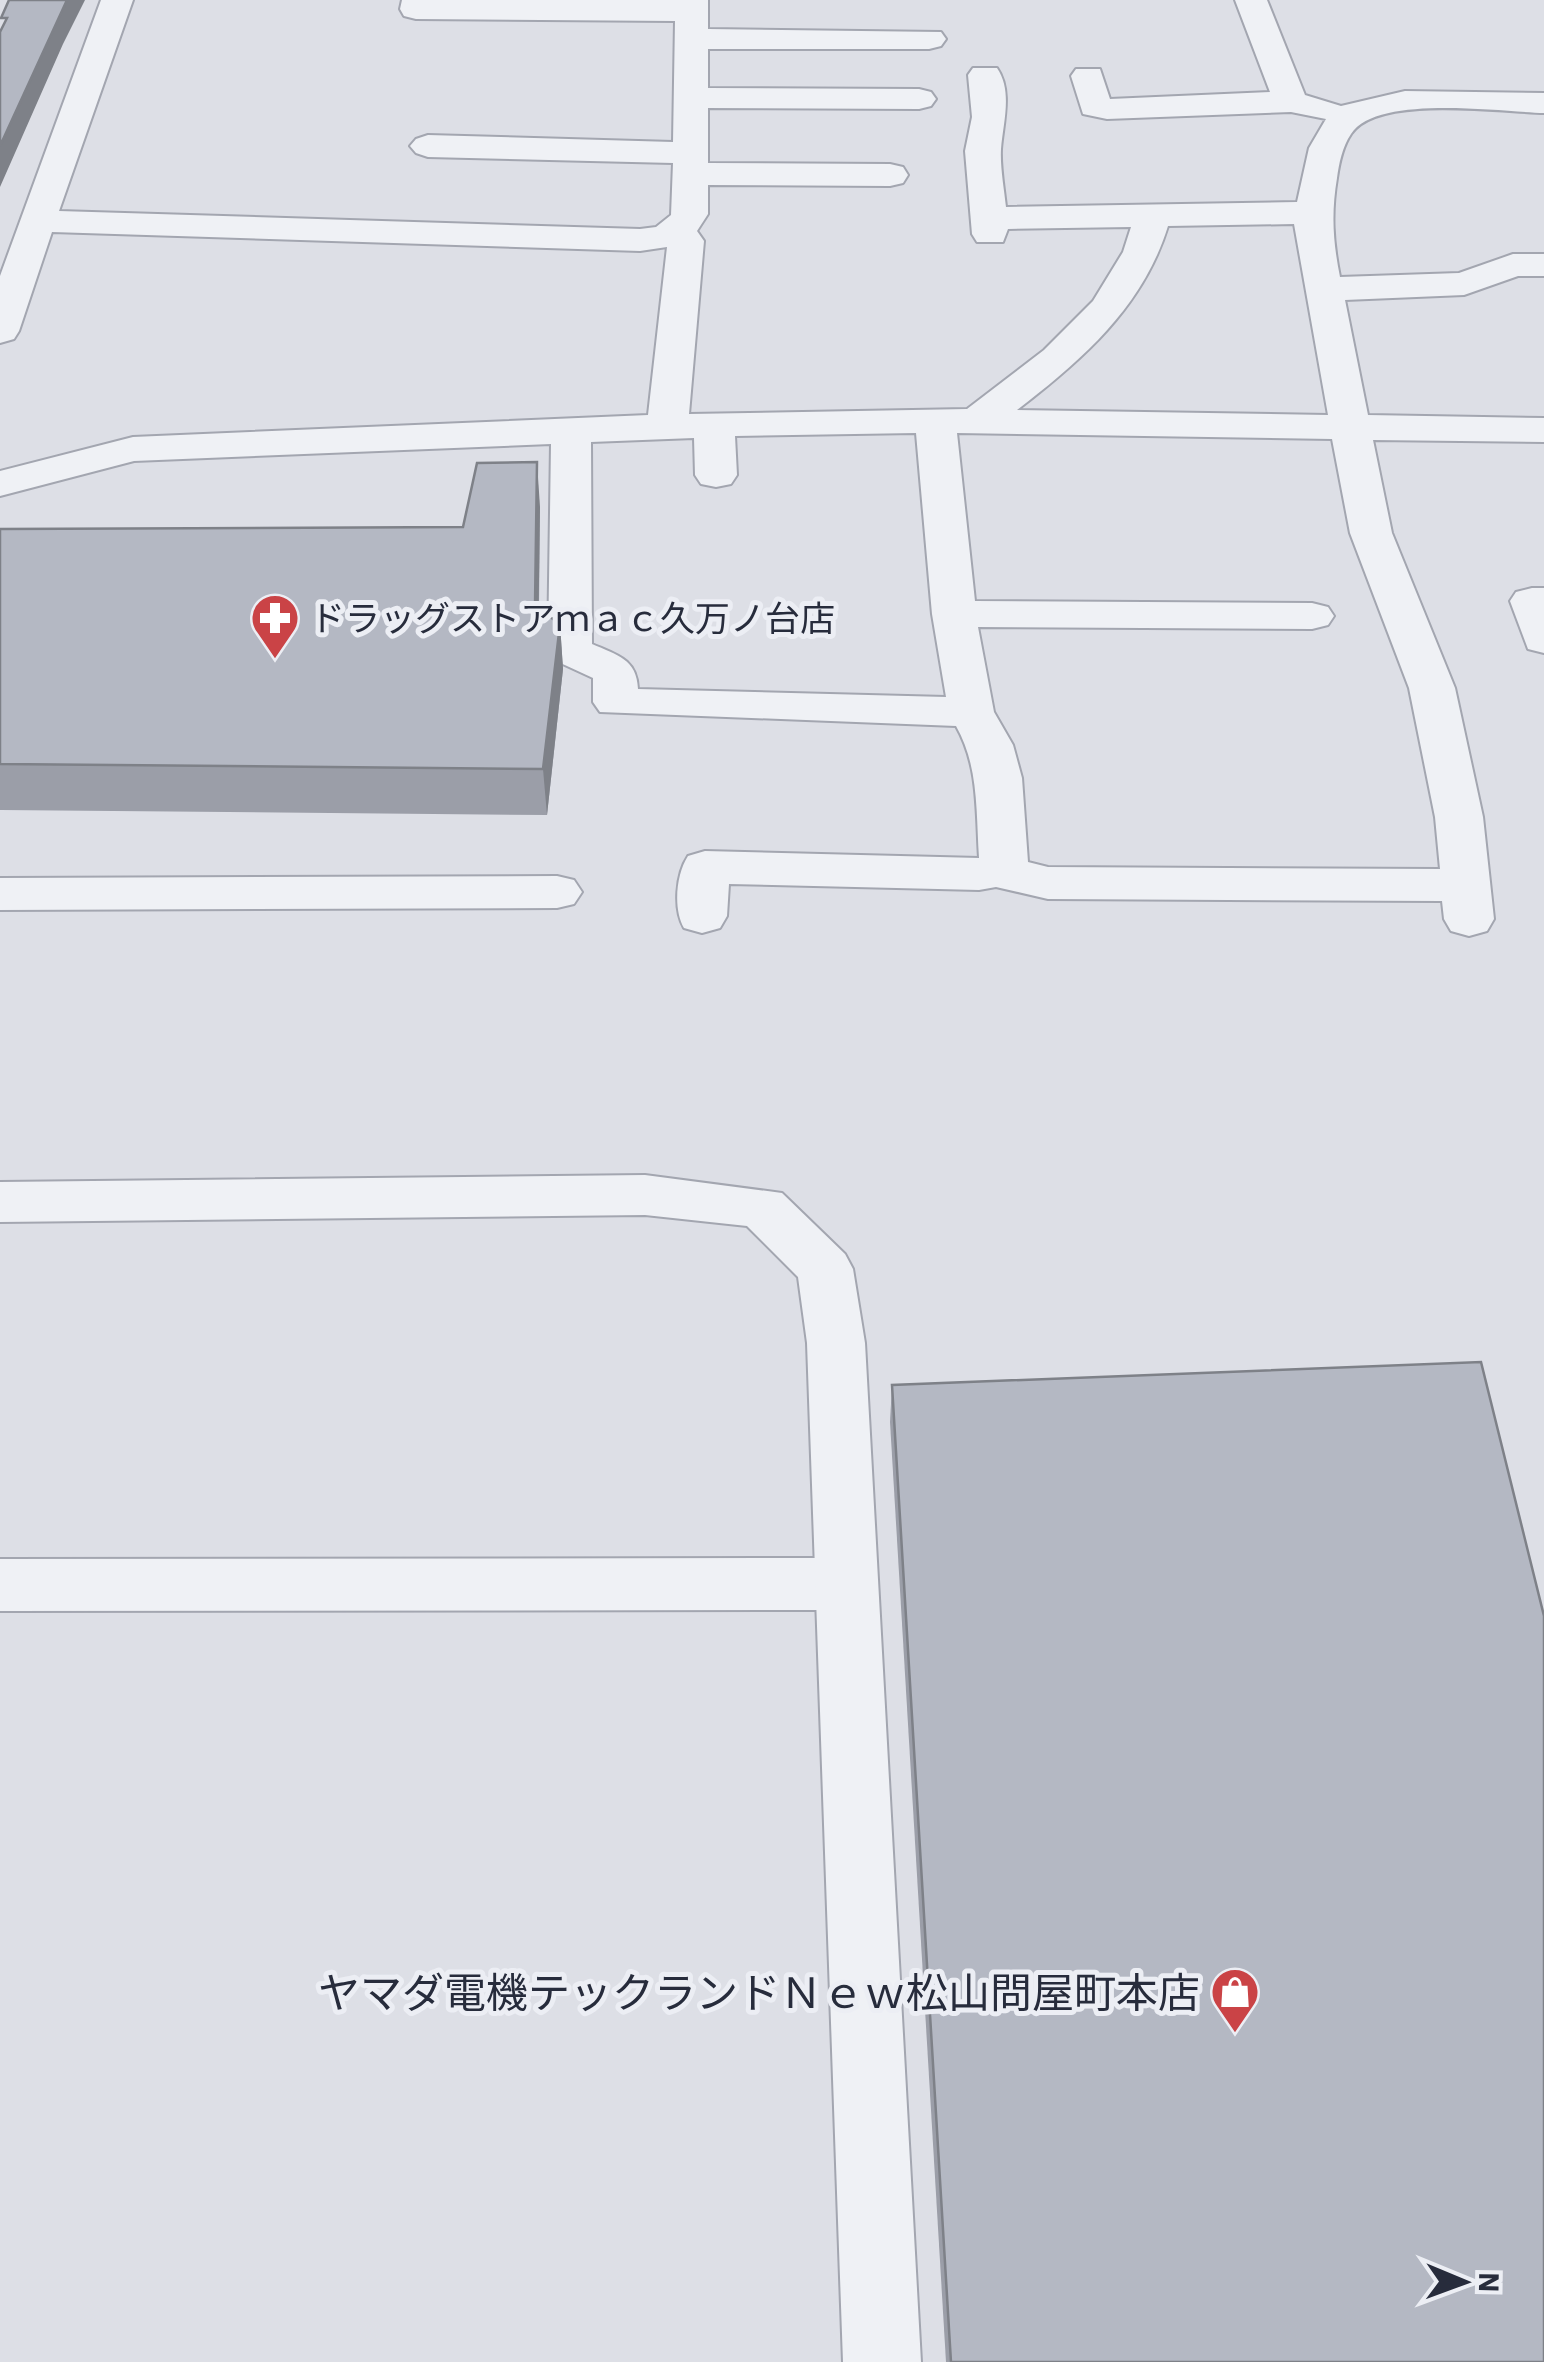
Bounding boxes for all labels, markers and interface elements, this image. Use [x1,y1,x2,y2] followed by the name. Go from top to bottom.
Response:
[249,592,301,660] pharmacy icon: ドラッグストアｍａｃ久万ノ台店
[310,595,835,641] place label: ドラッグストアｍａｃ久万ノ台店
[318,1965,1200,2020] place label: ヤマダ電機テックランドＮｅｗ松山問屋町本店
[1209,1966,1261,2034] shop icon: ヤマダ電機テックランドＮｅｗ松山問屋町本店
[1414,2232,1514,2332] north arrow
[1471,2272,1508,2293] text: N

